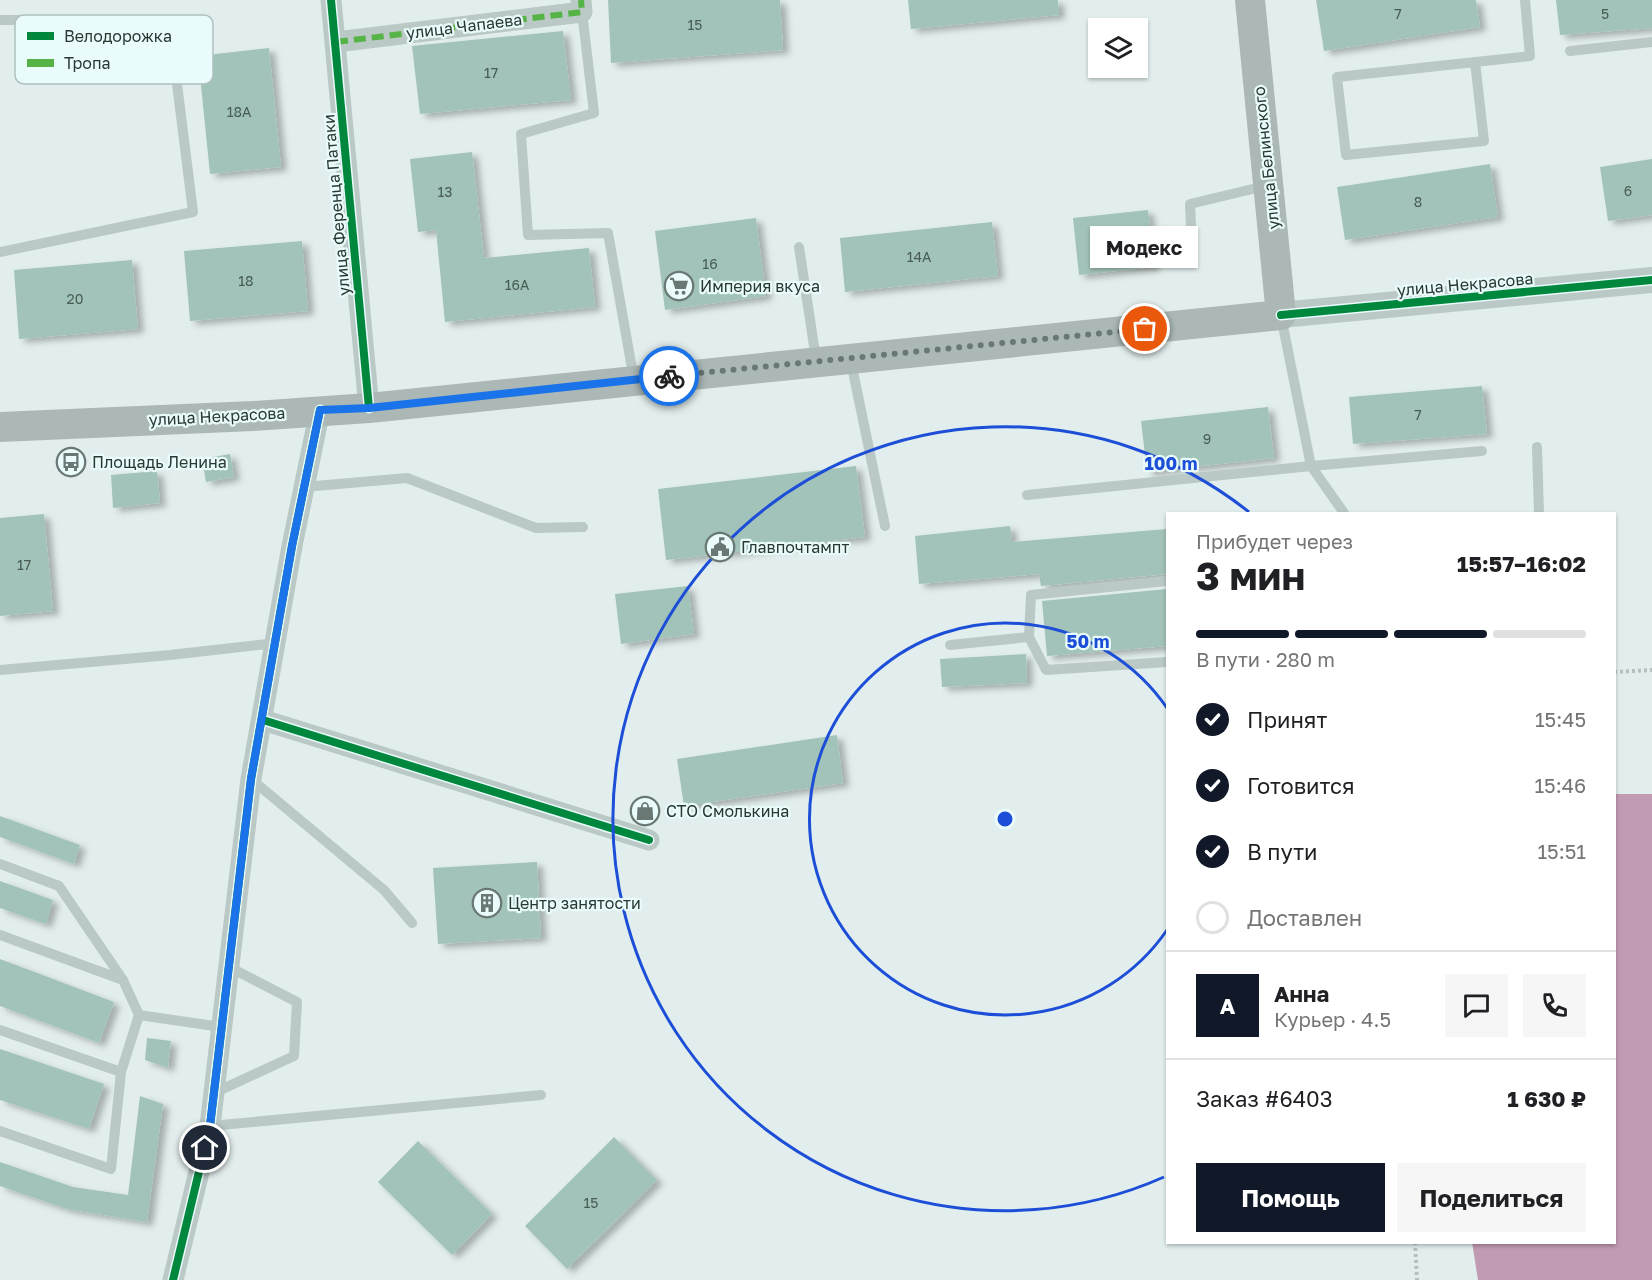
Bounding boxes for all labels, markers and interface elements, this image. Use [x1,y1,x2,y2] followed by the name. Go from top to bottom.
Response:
[1394,5,1402,22] house number: 7
[1601,5,1609,22] house number: 5
[405,9,523,43] street label: улица Чапаева
[15,15,213,84] legend
[688,16,702,33] house number: 15
[1088,18,1148,78] map controls
[1088,18,1148,78] button: layers
[64,26,172,46] text: Велодорожка
[64,53,111,73] text: Тропа
[484,64,498,81] house number: 17
[1249,86,1283,230] street label: улица Белинского
[227,103,252,120] house number: 18А
[318,113,354,297] street label: улица Ференца Патаки
[1624,182,1632,199] house number: 6
[438,183,452,200] house number: 13
[1414,193,1422,210] house number: 8
[1091,227,1199,269] callout: Модекс
[1106,235,1182,259] text: Модекс
[907,248,932,265] house number: 14А
[702,255,718,272] house number: 16
[1396,268,1534,300] street label: улица Некрасова
[663,270,695,302] supermarket icon: Империя вкуса
[238,272,254,289] house number: 18
[505,276,530,293] house number: 16А
[700,276,820,296] place label: Империя вкуса
[67,290,83,307] house number: 20
[1119,303,1170,354] pin
[1128,312,1161,345] icon: bag
[639,346,699,406] courier
[653,360,686,393] icon: bike
[148,402,286,430] street label: улица Некрасова
[1414,406,1422,423] house number: 7
[1203,430,1211,447] house number: 9
[55,446,87,478] bus stop icon: Площадь Ленина
[92,452,227,472] place label: Площадь Ленина
[1145,452,1197,474] text: 100 m
[1196,529,1353,553] text: Прибудет через
[704,531,736,563] public building icon: Главпочтампт
[741,537,849,557] place label: Главпочтампт
[1457,550,1586,577] text: 15:57–16:02
[1196,552,1305,599] text: 3 мин
[17,556,31,573] house number: 17
[1067,630,1109,652] text: 50 m
[1196,647,1335,671] text: В пути · 280 m
[1196,703,1229,736] icon: check
[1247,706,1327,733] text: Принят
[1535,707,1586,731] text: 15:45
[1196,769,1229,802] icon: check
[1247,772,1355,799] text: Готовится
[1534,773,1586,797] text: 15:46
[629,795,661,827] shop icon: СТО Смолькина
[666,801,789,821] place label: СТО Смолькина
[995,809,1015,829] centre of rings
[1196,835,1229,868] icon: check
[1247,838,1317,865] text: В пути
[1537,839,1586,863] text: 15:51
[471,887,503,919] building icon: Центр занятости
[508,893,641,913] place label: Центр занятости
[1247,904,1362,931] text: Доставлен
[1445,974,1508,1037] button: chat
[1523,974,1586,1037] button: phone
[1274,980,1329,1007] text: Анна
[1220,992,1235,1019] text: А
[1274,1007,1391,1031] text: Курьер · 4.5
[1196,1085,1333,1112] text: Заказ #6403
[1507,1085,1586,1112] text: 1 630 ₽
[179,1122,230,1173] pin
[188,1131,221,1164] icon: home
[1196,1163,1385,1232] button: Помощь
[1397,1163,1586,1232] button: Поделиться
[584,1194,598,1211] house number: 15

